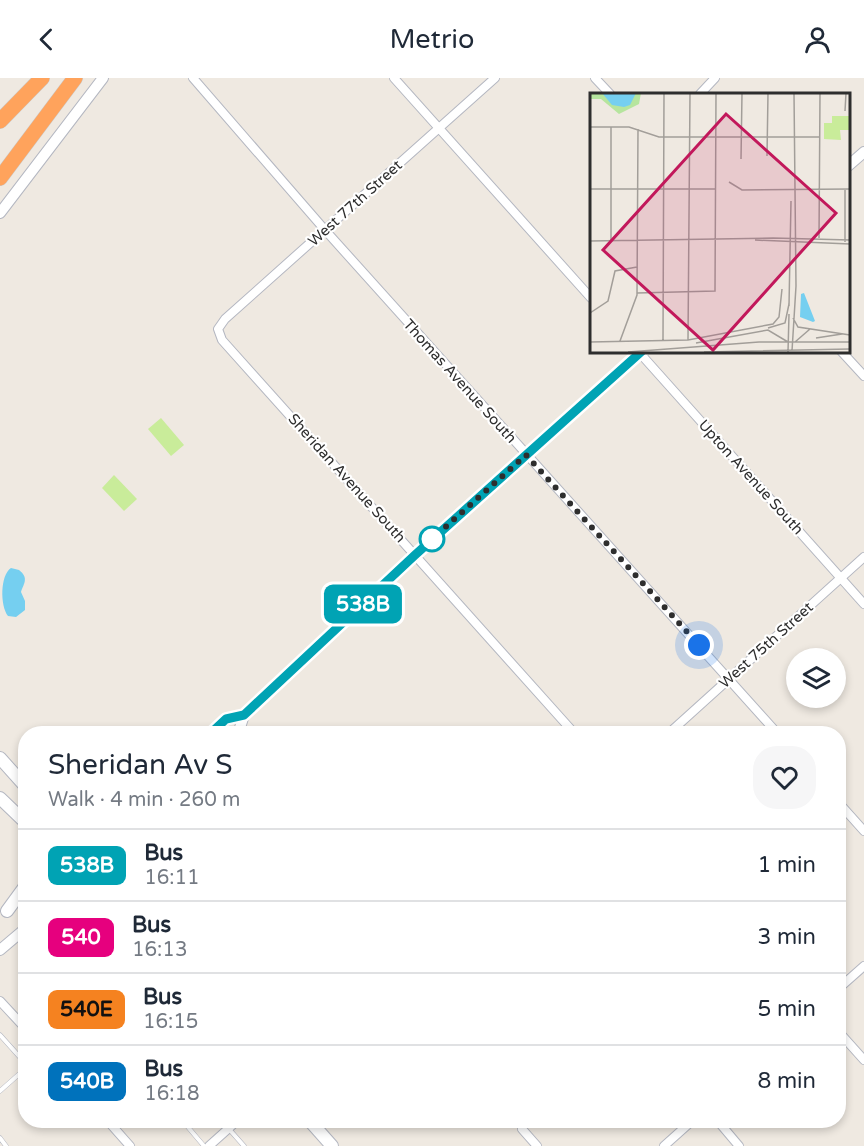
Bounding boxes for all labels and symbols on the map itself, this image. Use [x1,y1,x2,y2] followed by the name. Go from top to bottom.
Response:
[590,93,849,352] inset map
[304,156,406,250] street label: West 77th Street
[400,315,520,447] street label: Thomas Avenue South
[284,410,410,546] street label: Sheridan Avenue South
[695,416,807,538] street label: Upton Avenue South
[419,526,445,552] unlabelled marker
[321,584,405,624] line badge: 538B
[715,598,817,692] street label: West 75th Street
[684,630,714,660] your location

